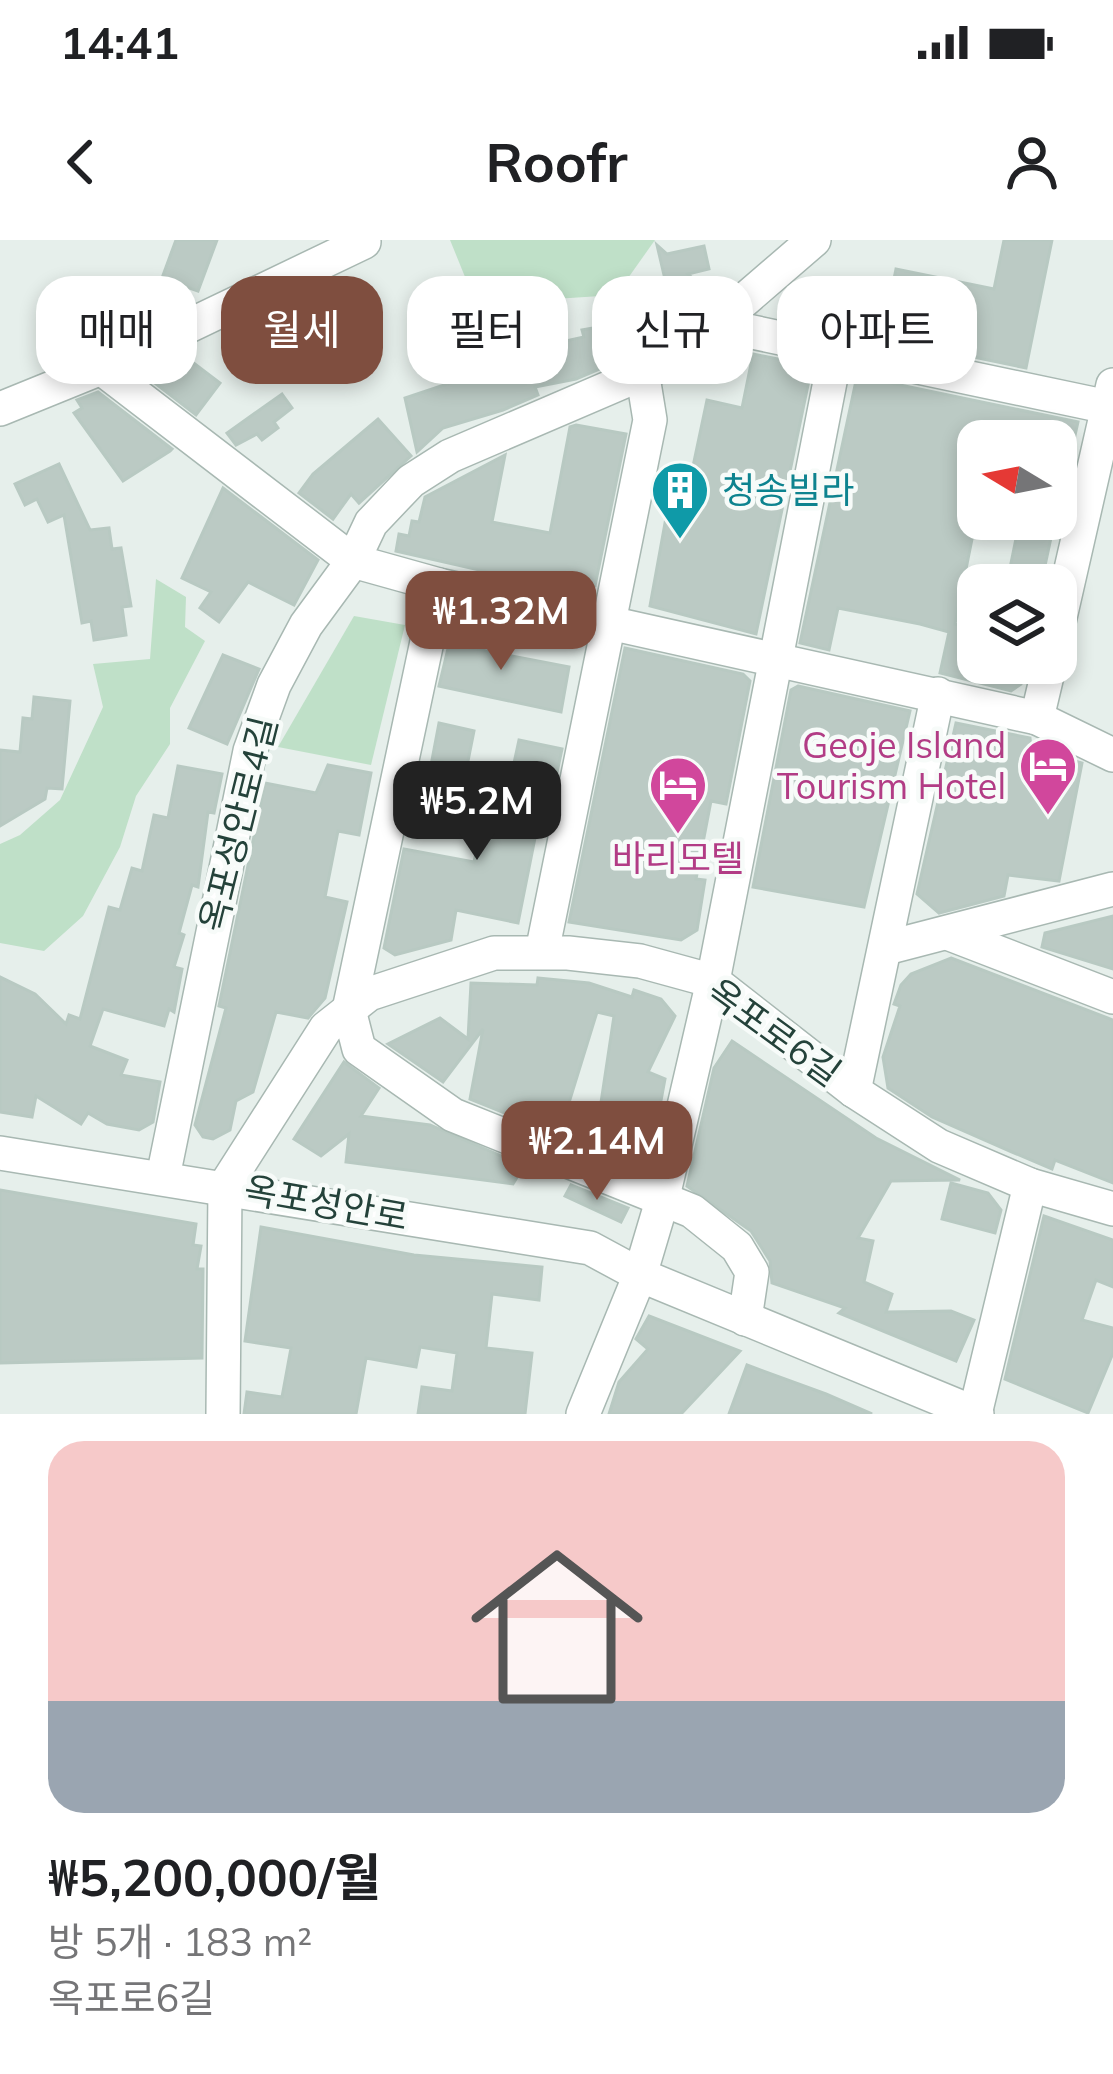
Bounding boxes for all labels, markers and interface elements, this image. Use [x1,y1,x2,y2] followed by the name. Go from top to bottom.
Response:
[60,14,179,70] text: 14:41
[486,128,627,196] text: Roofr
[48,129,114,195] icon: back
[999,129,1065,195] icon: person
[36,276,197,384] chip: 매매
[221,276,383,384] chip: 월세
[407,276,568,384] chip: 필터
[592,276,753,384] chip: 신규
[777,276,977,384] chip: 아파트
[957,420,1077,540] north arrow
[957,420,1077,684] map controls
[649,459,711,541] building icon: 청송빌라
[722,467,854,512] place label: 청송빌라
[957,564,1077,684] button: layers
[403,571,599,673] pin: ₩1.32M
[432,585,570,634] text: ₩1.32M
[189,712,286,936] street label: 옥포성안로4길
[777,722,1006,808] place label: Geoje Island Tourism Hotel
[1017,735,1079,817] hotel icon: Geoje Island Tourism Hotel
[647,754,709,836] hotel icon: 바리모텔
[393,761,561,863] pin: ₩5.2M
[420,775,534,824] text: ₩5.2M
[612,835,744,880] place label: 바리모텔
[699,968,850,1095] street label: 옥포로6길
[499,1101,695,1203] pin: ₩2.14M
[528,1115,666,1164] text: ₩2.14M
[241,1166,412,1239] street label: 옥포성안로
[449,1519,665,1735] icon: home
[48,1845,381,1909] text: ₩5,200,000/월
[48,1917,312,1966] text: 방 5개 · 183 m²
[48,1973,215,2022] text: 옥포로6길

